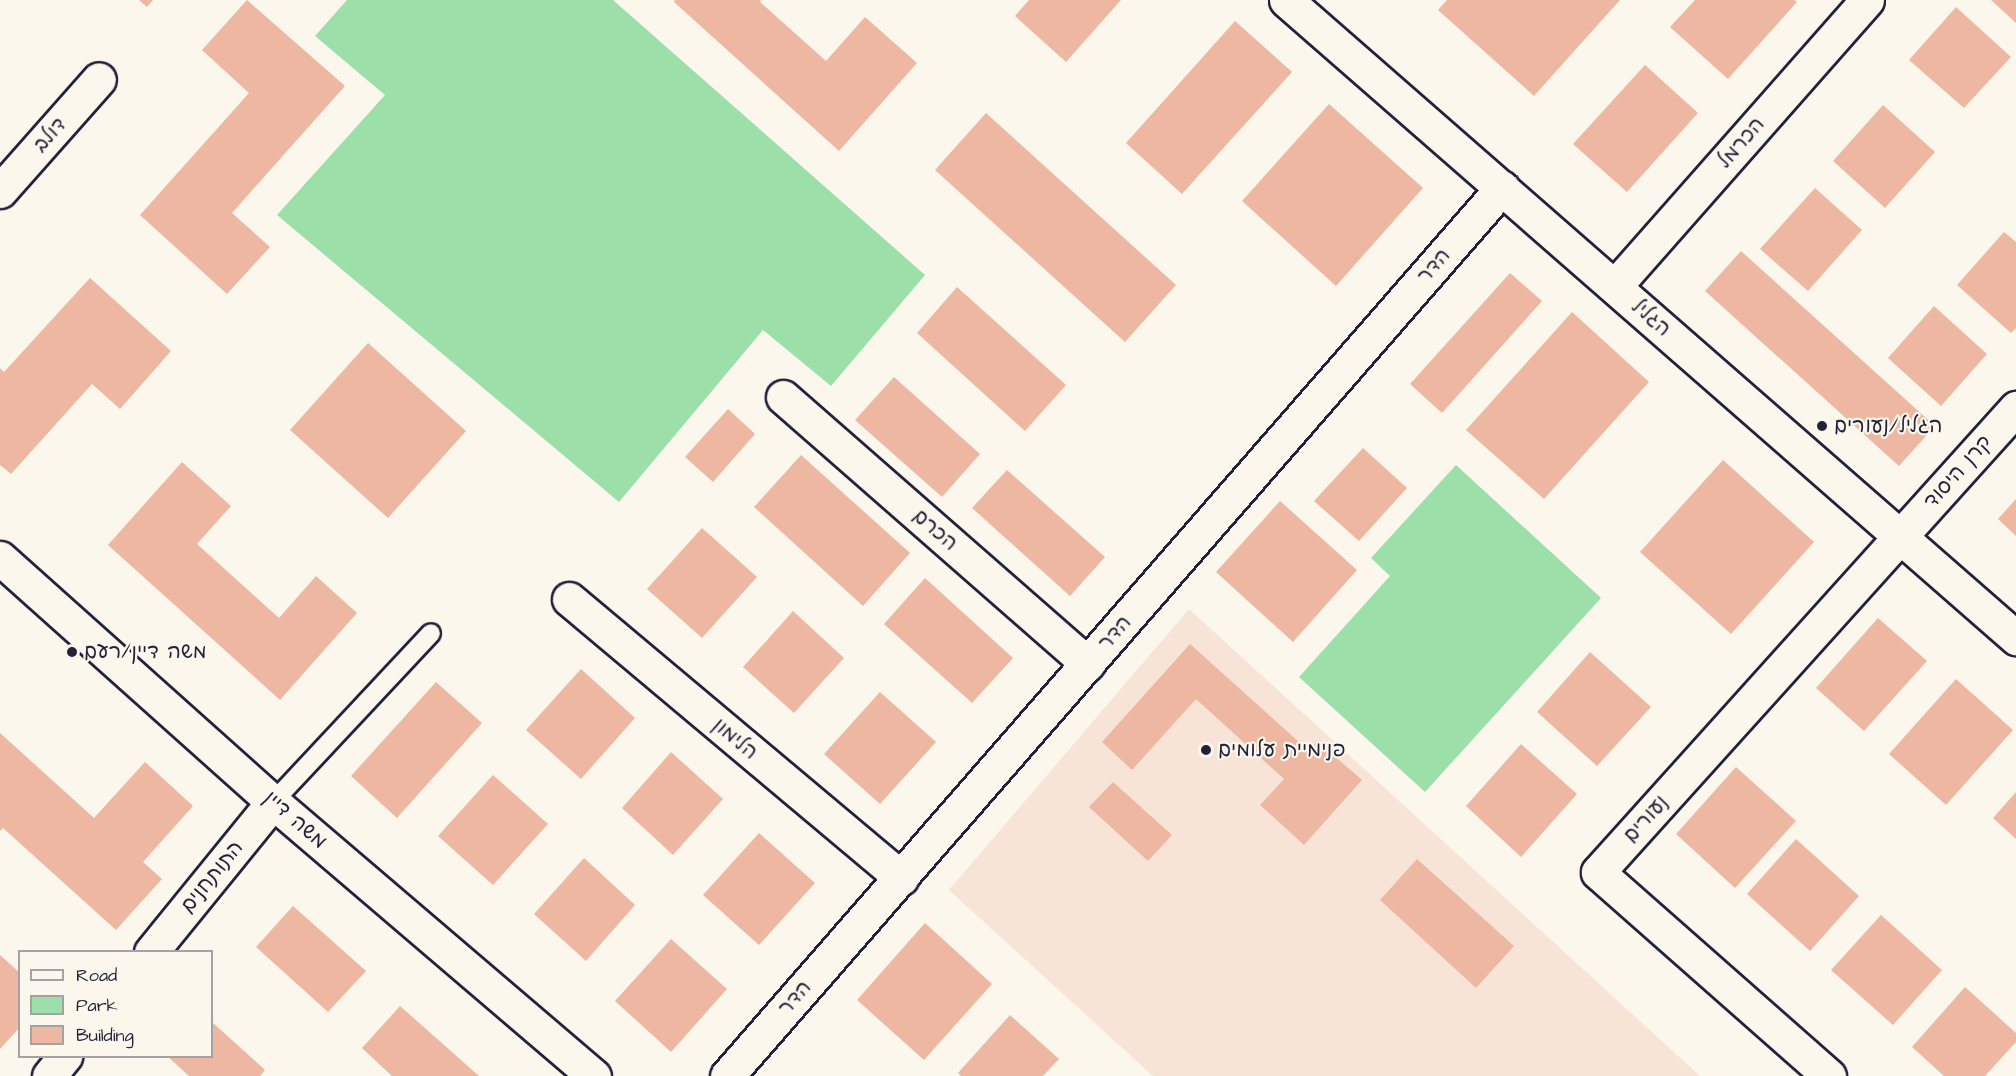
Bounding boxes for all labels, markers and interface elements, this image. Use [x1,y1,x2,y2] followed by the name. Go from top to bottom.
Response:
[1712,112,1770,174] street label: הכרמל
[28,113,72,157] street label: דולב
[1412,243,1456,289] street label: הדר
[1626,294,1676,342] street label: הגליל
[1834,413,1943,439] place label: הגליל/נעורים
[1815,419,1829,433] marker: הגליל/נעורים
[1918,430,1998,514] street label: קרן היסוד
[907,504,963,556] street label: הכרם
[1093,610,1137,656] street label: הדר
[84,639,207,665] place label: משה דיין/רעם
[65,645,79,659] marker: משה דיין/רעם
[707,713,763,765] street label: הלימון
[1218,737,1345,763] place label: פנימיית עלומים
[1199,743,1213,757] marker: פנימיית עלומים
[258,786,332,854] street label: משה דיין
[1618,790,1674,848] street label: נעורים
[175,836,249,918] street label: התותחנים
[18,950,213,1058] legend
[76,963,117,988] text: Road
[773,975,817,1021] street label: הדר
[76,993,118,1018] text: Park
[76,1023,134,1048] text: Building

